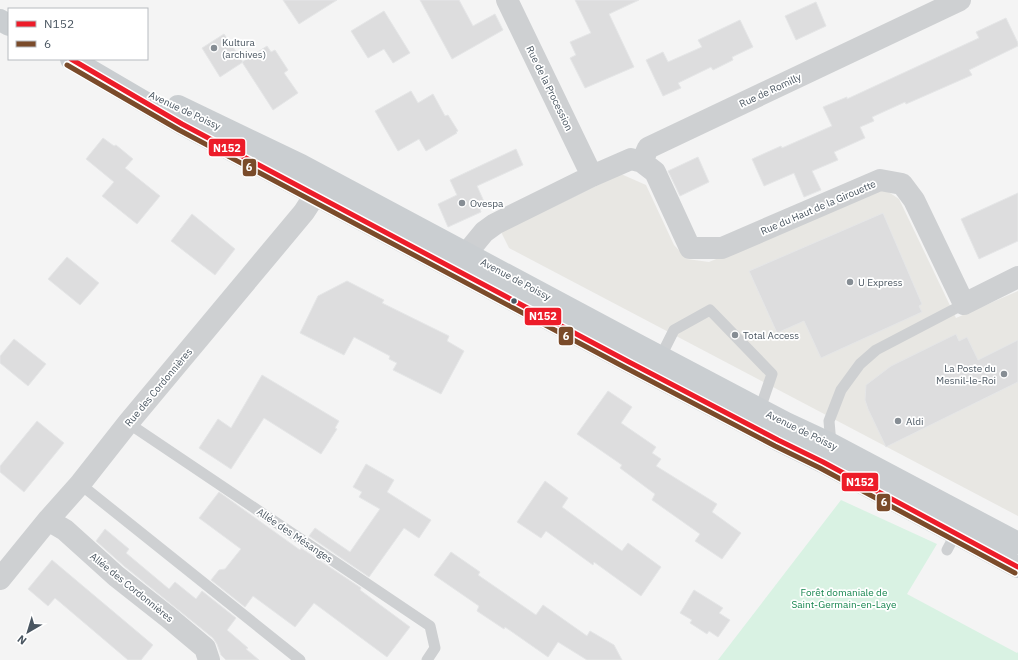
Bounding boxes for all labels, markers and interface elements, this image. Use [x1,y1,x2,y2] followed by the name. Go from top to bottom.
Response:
[8,8,148,60] legend
[44,16,74,31] text: N152
[44,36,51,51] text: 6
[222,36,266,61] place label: Kultura (archives)
[209,43,219,53] marker: Kultura (archives)
[523,44,576,133] street label: Rue de la Procession
[737,70,803,110] street label: Rue de Romilly
[147,88,223,133] street label: Avenue de Poissy
[208,138,246,157] line badge: N152
[213,141,241,155] text: N152
[242,158,257,177] line badge: 6
[246,160,253,174] text: 6
[759,177,878,238] street label: Rue du Haut de la Girouette
[470,197,504,210] place label: Ovespa
[457,198,467,208] marker: Ovespa
[478,255,553,303] street label: Avenue de Poissy
[858,276,903,289] place label: U Express
[845,277,855,287] marker: U Express
[509,296,519,306] unlabelled marker
[524,307,562,326] line badge: N152
[529,309,557,323] text: N152
[558,326,574,346] line badge: 6
[563,329,570,343] text: 6
[743,329,799,342] place label: Total Access
[730,330,740,340] marker: Total Access
[122,345,195,429] street label: Rue des Cordonnières
[936,362,996,387] place label: La Poste du Mesnil-le-Roi
[999,369,1009,379] marker: La Poste du Mesnil-le-Roi
[764,408,840,453] street label: Avenue de Poissy
[906,415,923,428] place label: Aldi
[893,416,903,426] marker: Aldi
[841,472,879,492] line badge: N152
[846,475,874,489] text: N152
[876,493,891,512] line badge: 6
[881,495,888,509] text: 6
[254,505,335,566] street label: Allée des Mésanges
[87,550,176,625] street label: Allée des Cordonnières
[791,586,897,611] park label: Forêt domaniale de Saint-Germain-en-Laye
[8,612,48,652] north arrow
[14,632,29,648] text: N

